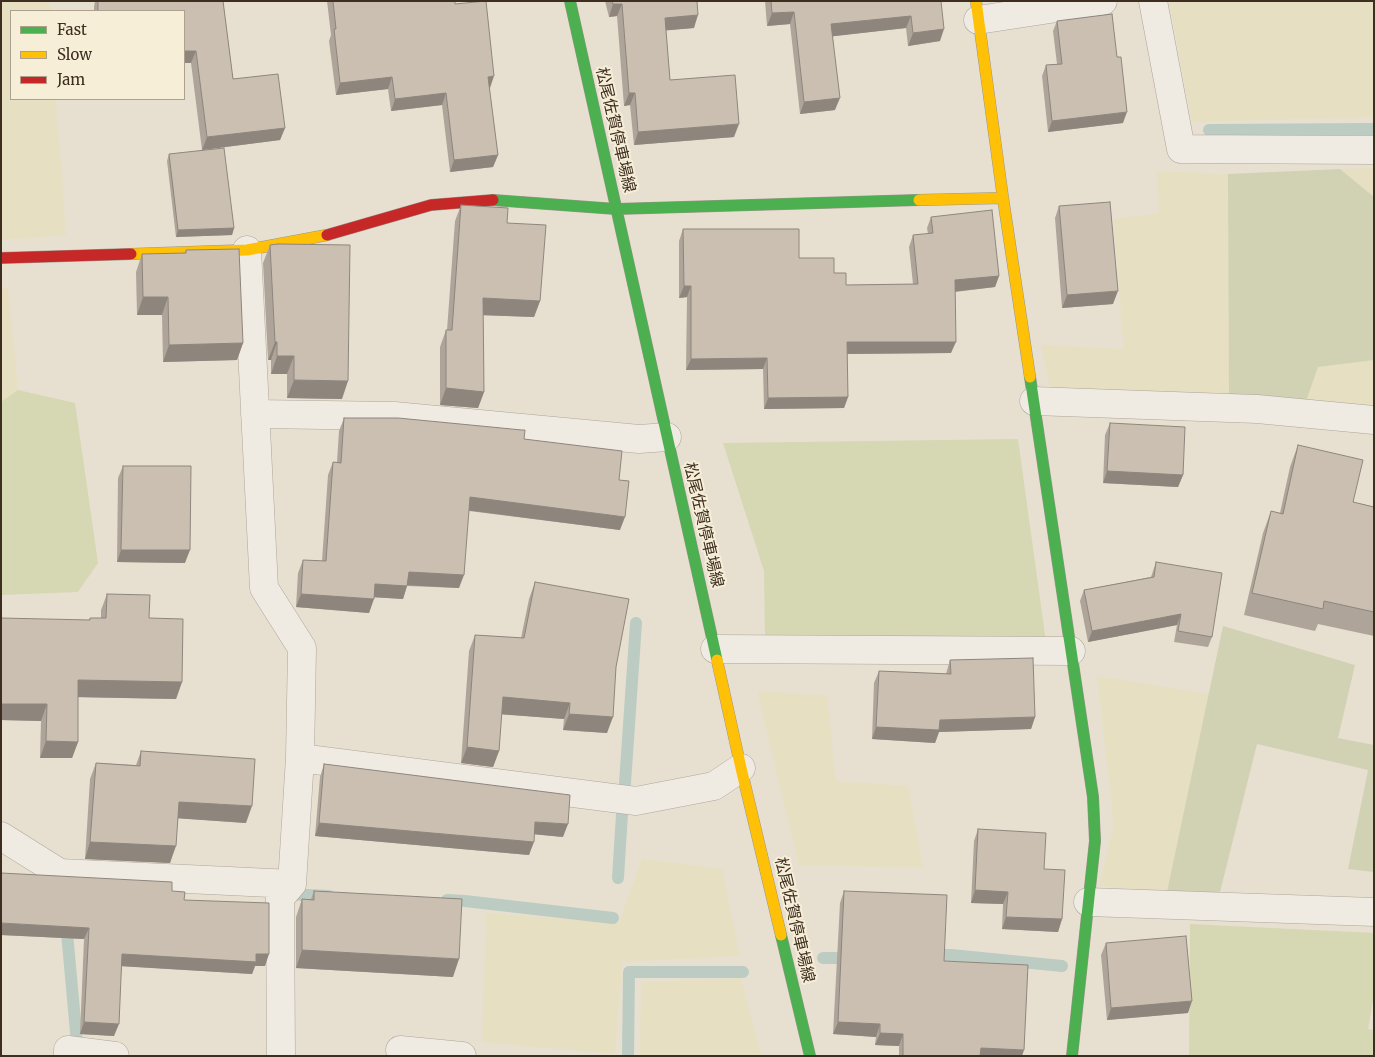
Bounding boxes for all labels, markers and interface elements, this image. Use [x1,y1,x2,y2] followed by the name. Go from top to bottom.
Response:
[10,10,185,100] legend
[57,20,87,39] text: Fast
[57,45,92,64] text: Slow
[591,65,639,195] street label: 松尾佐賀停車場線
[57,70,85,89] text: Jam
[679,460,727,590] street label: 松尾佐賀停車場線
[770,855,818,985] street label: 松尾佐賀停車場線

